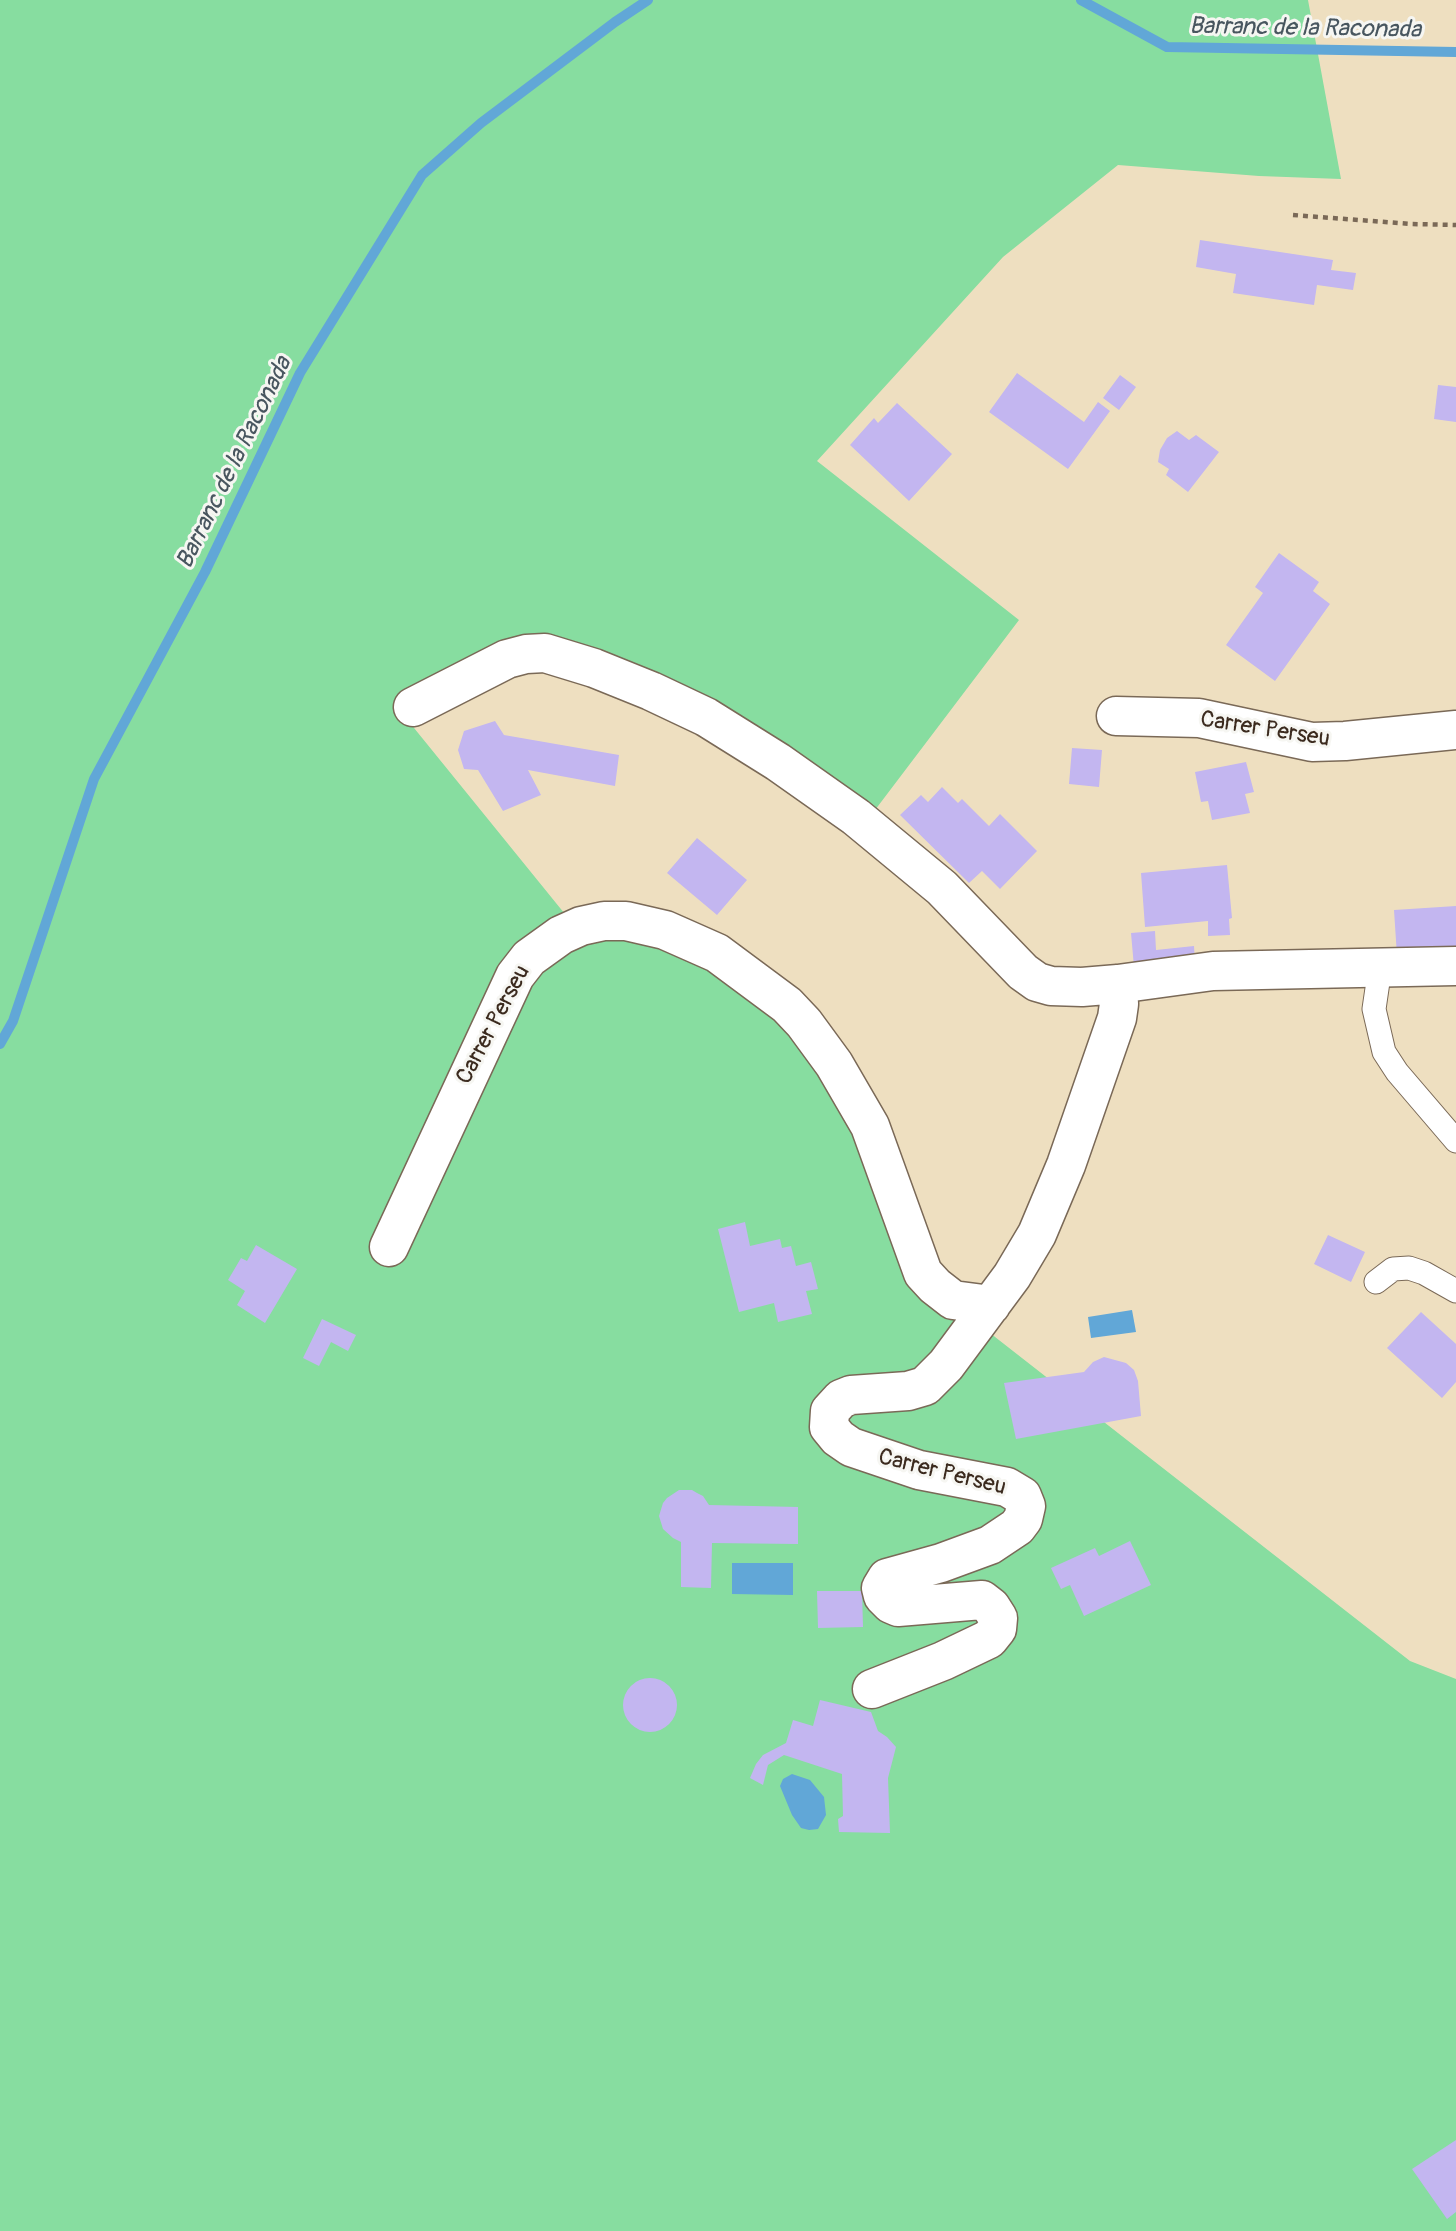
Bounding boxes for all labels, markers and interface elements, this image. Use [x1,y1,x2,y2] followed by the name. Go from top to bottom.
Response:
[1189,13,1421,45] water label: Barranc de la Raconada
[171,352,299,574] water label: Barranc de la Raconada
[1198,706,1332,754] street label: Carrer Perseu
[451,961,537,1089] street label: Carrer Perseu
[875,1444,1009,1502] street label: Carrer Perseu

